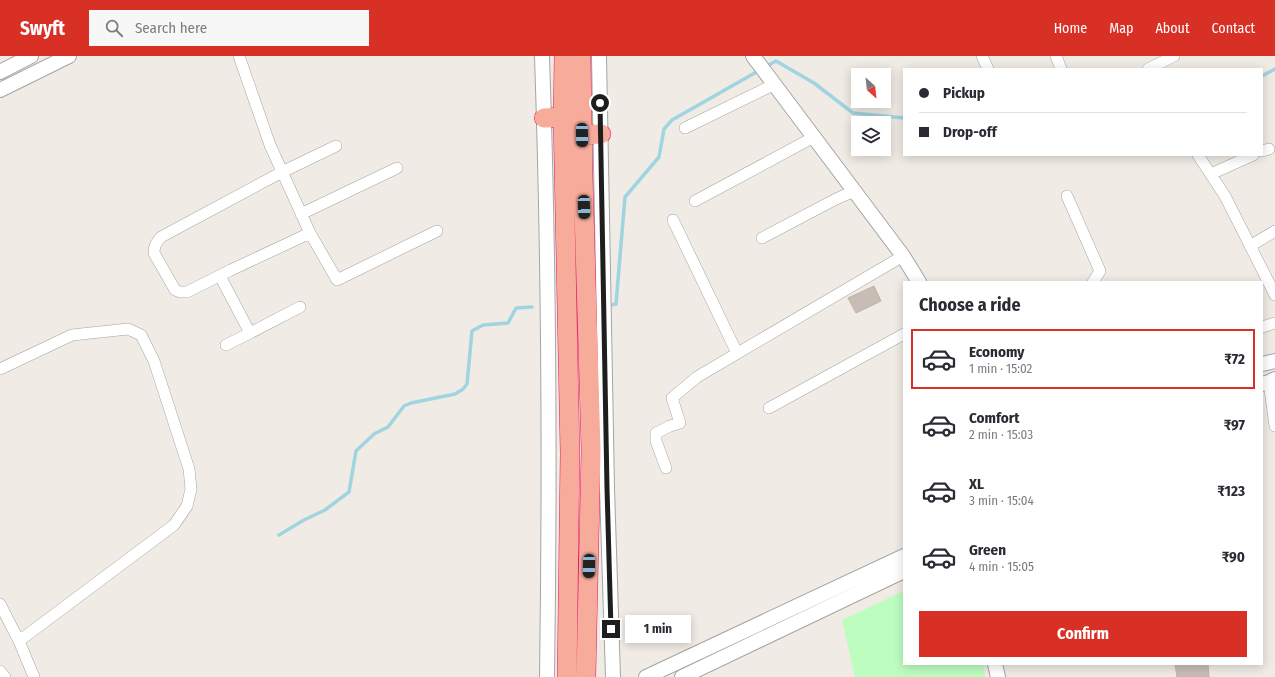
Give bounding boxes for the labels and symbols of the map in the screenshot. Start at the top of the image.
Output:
north arrow [851,68,891,108]
route start [591,94,609,112]
car [576,123,588,147]
car [578,195,590,219]
car [583,554,595,578]
callout: 1 min [625,615,691,643]
route end [602,620,620,638]

